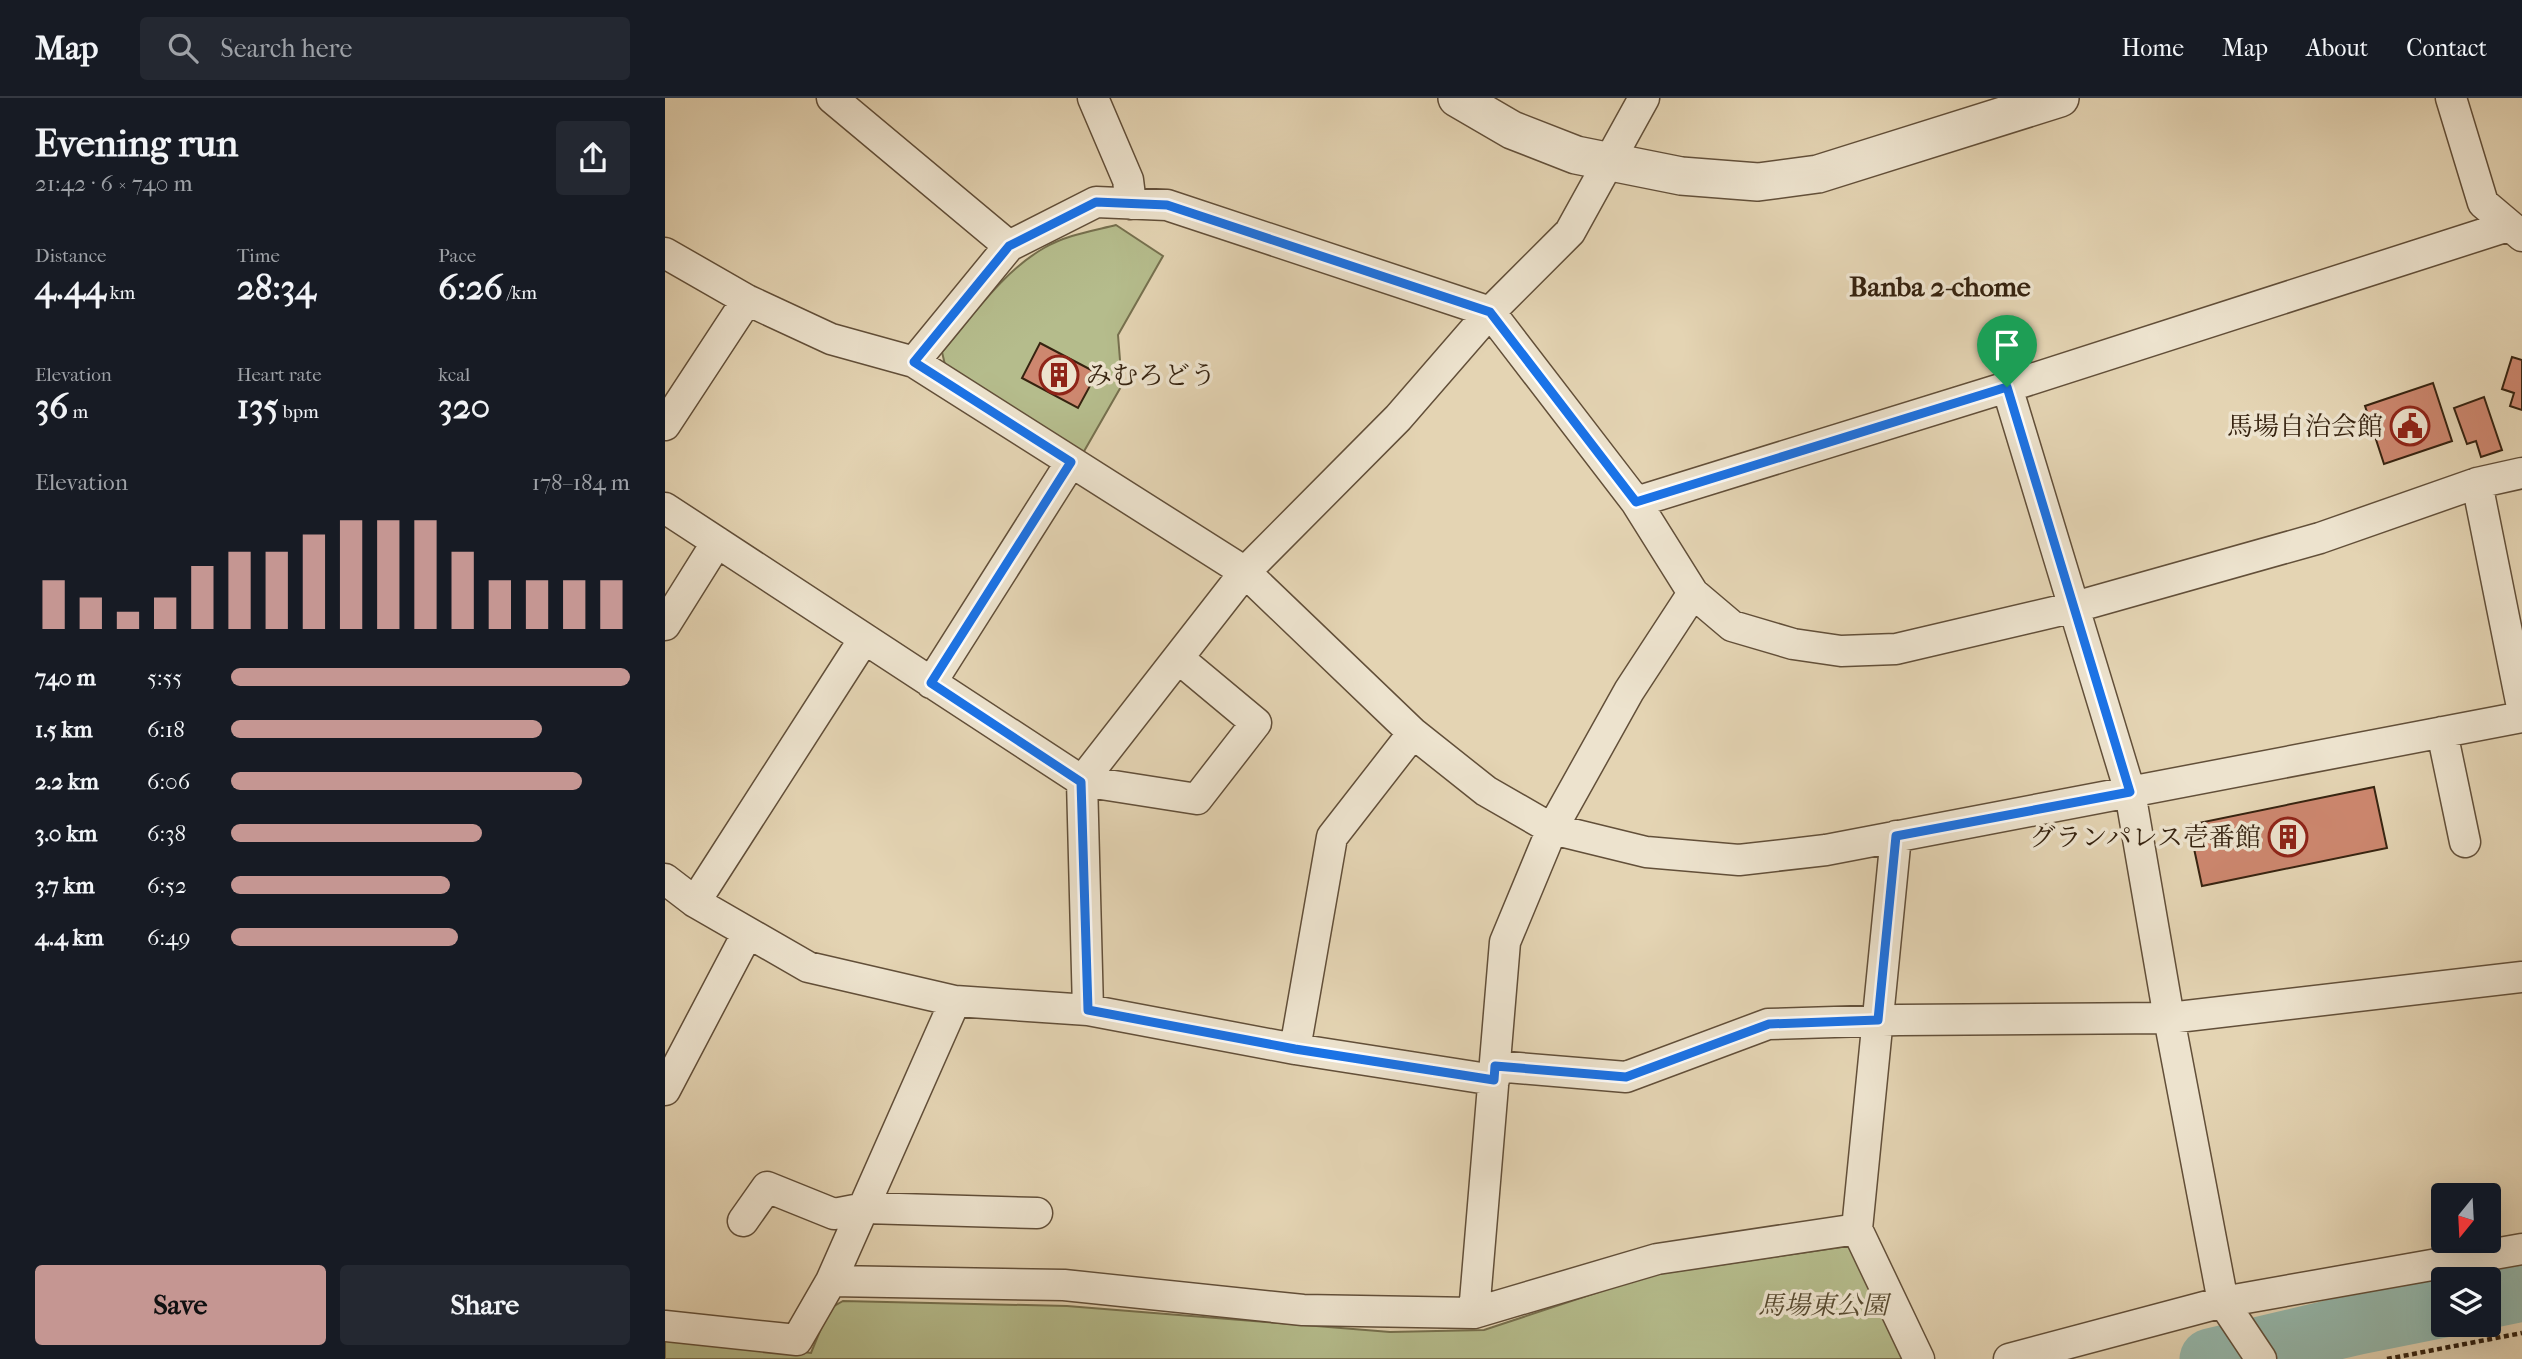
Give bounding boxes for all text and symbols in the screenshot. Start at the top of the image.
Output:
search box [140,17,630,80]
text: Map [35,29,98,68]
icon: search [164,29,202,67]
text: Search here [220,33,352,64]
text: Home [2122,34,2184,62]
text: Map [2222,34,2268,62]
text: About [2306,34,2368,62]
text: Contact [2406,34,2487,62]
text: Evening run [35,121,238,166]
button: share [556,121,630,195]
text: 21:42 · 6 × 740 m [35,170,193,197]
text: Distance [35,245,106,267]
text: Time [237,245,280,267]
text: Pace [438,245,476,267]
text: 4.44 [35,267,106,308]
text: 28:34 [237,267,316,308]
text: 6:26 [438,267,503,308]
district label: Banba 2-chome [1849,270,2031,303]
text: km [106,282,135,304]
text: /km [503,282,537,304]
pin [1977,315,2037,387]
icon: arrive [1988,326,2026,364]
building icon: みむろどう [1038,354,1080,396]
place label: みむろどう [1086,360,1216,391]
text: Elevation [35,364,112,386]
text: Heart rate [237,364,322,386]
text: kcal [438,364,470,386]
text: 36 [35,386,68,427]
text: 135 [237,386,279,427]
text: 320 [438,386,490,427]
text: m [68,401,88,423]
text: bpm [279,401,319,423]
public building icon: 馬場自治会館 [2389,405,2431,447]
place label: 馬場自治会館 [2227,411,2383,442]
text: Elevation [35,469,128,496]
text: 178–184 m [532,469,630,496]
text: 740 m [35,664,96,691]
text: 5:55 [147,664,182,691]
text: 1.5 km [35,716,93,743]
text: 6:18 [147,716,185,743]
text: 2.2 km [35,768,99,795]
text: 6:06 [147,768,190,795]
building icon: グランパレス壱番館 [2267,816,2309,858]
text: 3.0 km [35,820,97,847]
text: 6:38 [147,820,186,847]
place label: グランパレス壱番館 [2030,822,2261,853]
text: 3.7 km [35,872,95,899]
text: 6:52 [147,872,187,899]
text: 4.4 km [35,924,104,951]
text: 6:49 [147,924,191,951]
north arrow [2431,1183,2501,1253]
map controls [2431,1183,2501,1337]
button: Save [35,1265,326,1345]
button: Share [340,1265,630,1345]
button: layers [2431,1267,2501,1337]
park label: 馬場東公園 [1758,1290,1892,1321]

